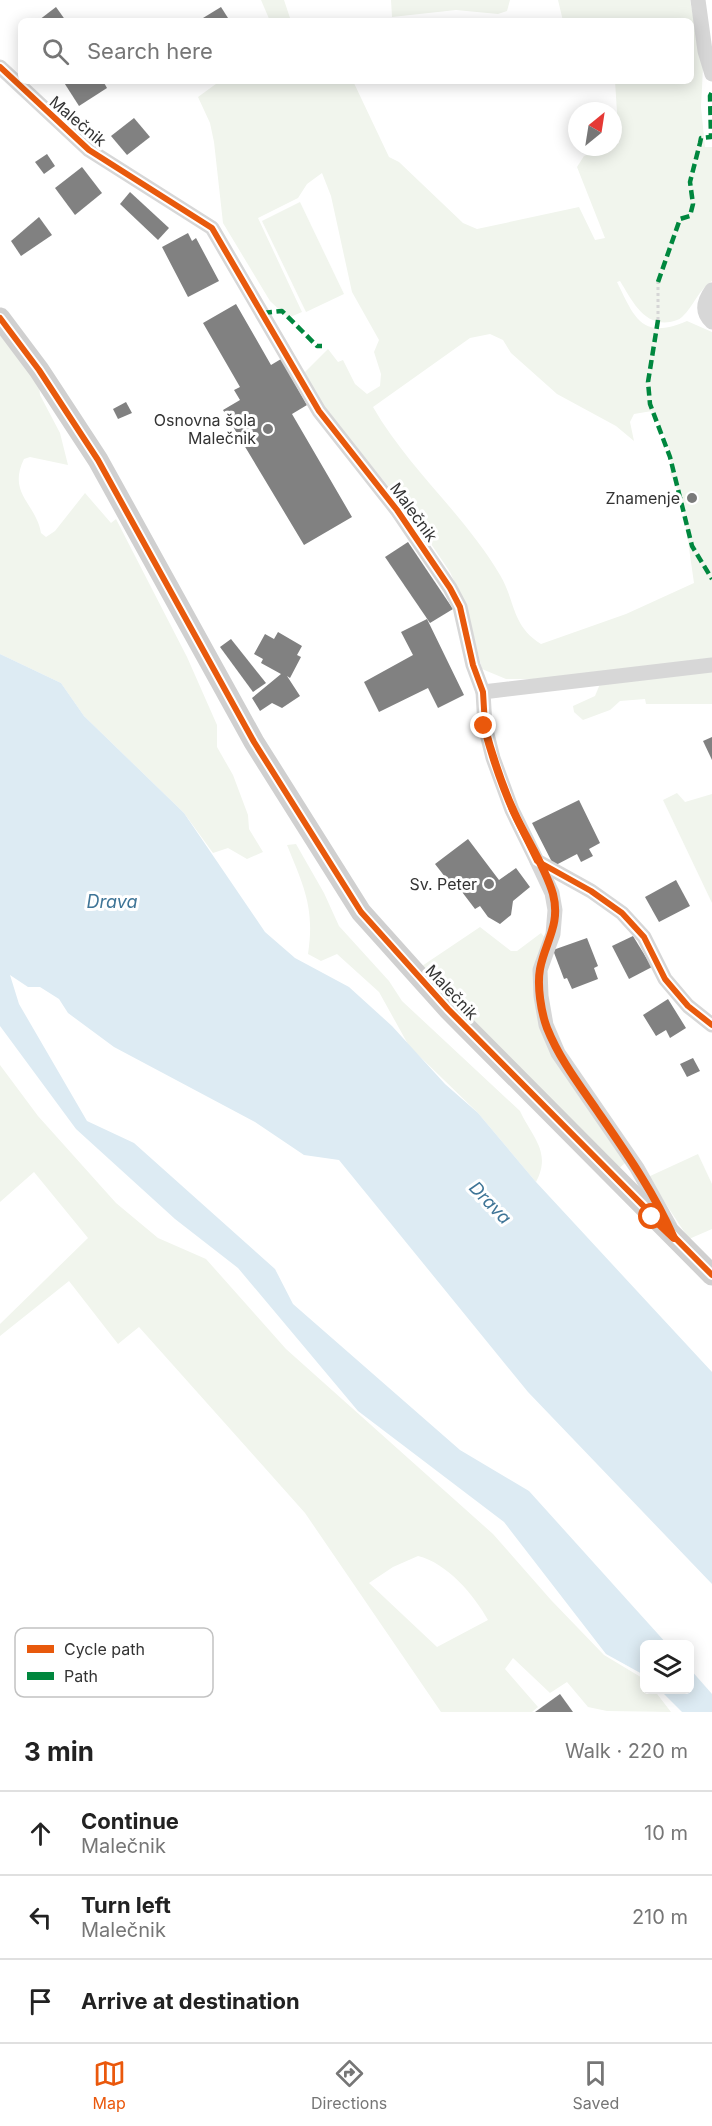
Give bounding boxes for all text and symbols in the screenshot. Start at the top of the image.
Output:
search box [18,18,694,84]
icon: search [39,35,72,68]
text: Search here [87,38,213,64]
street label: Malečnik [46,92,111,151]
north arrow [568,102,622,156]
place label: Osnovna šola Malečnik [154,410,256,448]
marker: Osnovna šola Malečnik [261,422,275,436]
street label: Malečnik [386,479,442,546]
place label: Znamenje [606,488,680,508]
marker: Znamenje [685,491,699,505]
route end [470,712,496,738]
place label: Sv. Peter [409,874,477,894]
marker: Sv. Peter [482,877,496,891]
water label: Drava [86,891,138,912]
street label: Malečnik [422,960,483,1024]
water label: Drava [465,1177,516,1228]
route start [638,1203,664,1229]
legend [15,1628,213,1697]
text: Cycle path [64,1639,145,1659]
map controls [640,1640,694,1694]
button: layers [640,1640,694,1694]
text: Path [64,1666,98,1686]
text: 3 min [24,1736,94,1767]
text: Walk · 220 m [565,1739,688,1763]
text: Continue [81,1808,179,1834]
icon: ahead [24,1817,57,1850]
text: 10 m [644,1821,688,1845]
text: Malečnik [81,1834,166,1858]
text: Turn left [81,1892,171,1918]
icon: left [24,1901,57,1934]
text: 210 m [632,1905,688,1929]
text: Malečnik [81,1918,166,1942]
icon: arrive [24,1985,57,2018]
text: Arrive at destination [81,1988,300,2014]
tab: Map [93,2057,126,2113]
tab: Directions [311,2057,387,2113]
tab: Saved [573,2057,619,2113]

